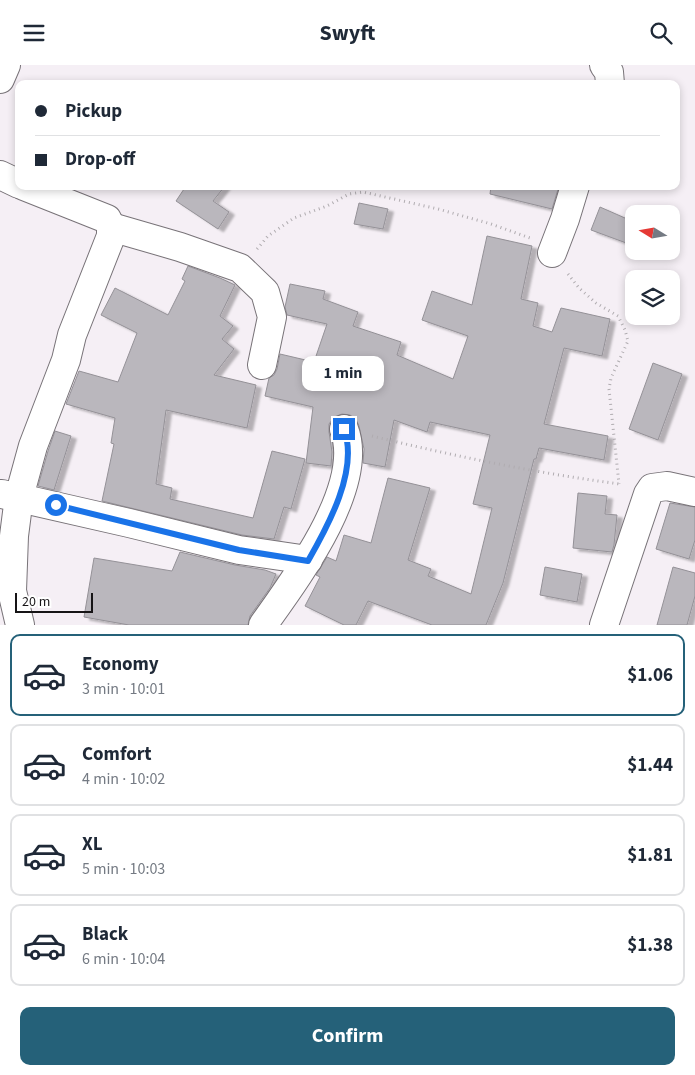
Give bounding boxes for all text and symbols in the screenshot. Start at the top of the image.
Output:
text: Swyft [320,17,375,49]
icon: menu [20,19,48,47]
icon: search [647,19,675,47]
text: Pickup [65,98,122,125]
text: Drop-off [65,146,135,173]
north arrow [625,205,680,260]
map controls [625,205,680,325]
button: layers [625,270,680,325]
callout: 1 min [303,357,385,391]
text: 1 min [324,362,362,384]
route end [333,418,355,440]
route start [45,494,67,516]
scale bar [15,590,92,613]
text: 20 m [22,592,50,612]
text: Economy [82,651,159,678]
icon: car [22,653,67,698]
text: $1.06 [627,662,673,689]
text: 3 min · 10:01 [82,678,165,700]
text: Comfort [82,741,152,768]
icon: car [22,743,67,788]
text: $1.44 [627,752,673,779]
text: 4 min · 10:02 [82,768,165,790]
text: XL [82,831,103,858]
icon: car [22,833,67,878]
text: $1.81 [627,842,673,869]
text: 5 min · 10:03 [82,858,165,880]
text: Black [82,921,128,948]
icon: car [22,923,67,968]
text: $1.38 [627,932,673,959]
text: 6 min · 10:04 [82,948,165,970]
button: Confirm [20,1007,675,1065]

